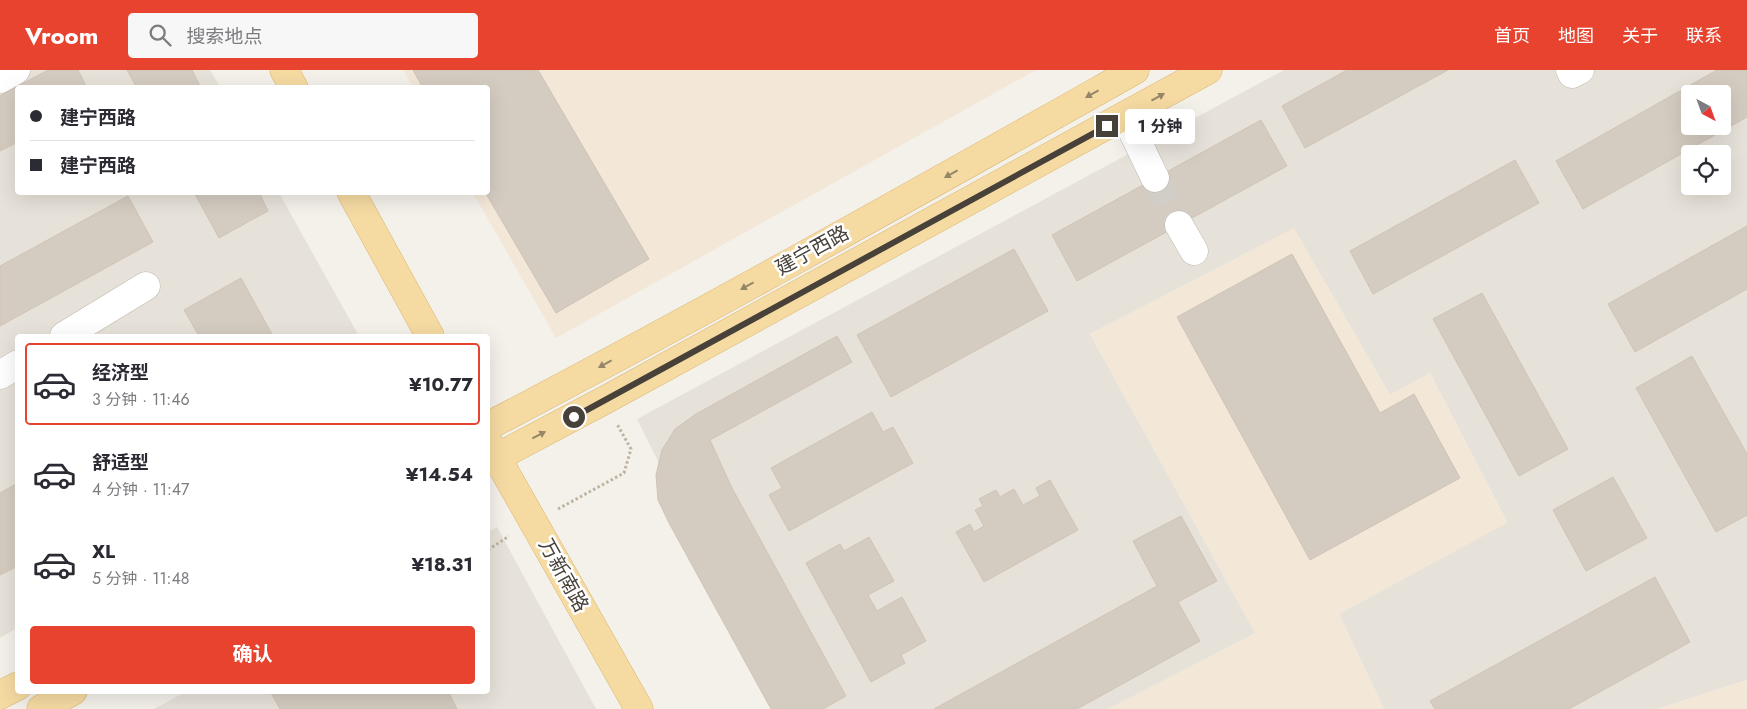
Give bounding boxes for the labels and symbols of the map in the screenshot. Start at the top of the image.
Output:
north arrow [1681,85,1731,135]
one-way arrow [1085,90,1100,98]
one-way arrow [1152,93,1165,102]
callout: 1 分钟 [1124,108,1194,144]
route end [1096,115,1118,137]
one-way arrow [944,169,957,178]
street label: 建宁西路 [770,218,854,283]
one-way arrow [740,282,755,290]
one-way arrow [597,360,612,368]
route start [563,406,585,428]
one-way arrow [532,431,547,439]
street label: 万新南路 [531,533,596,617]

